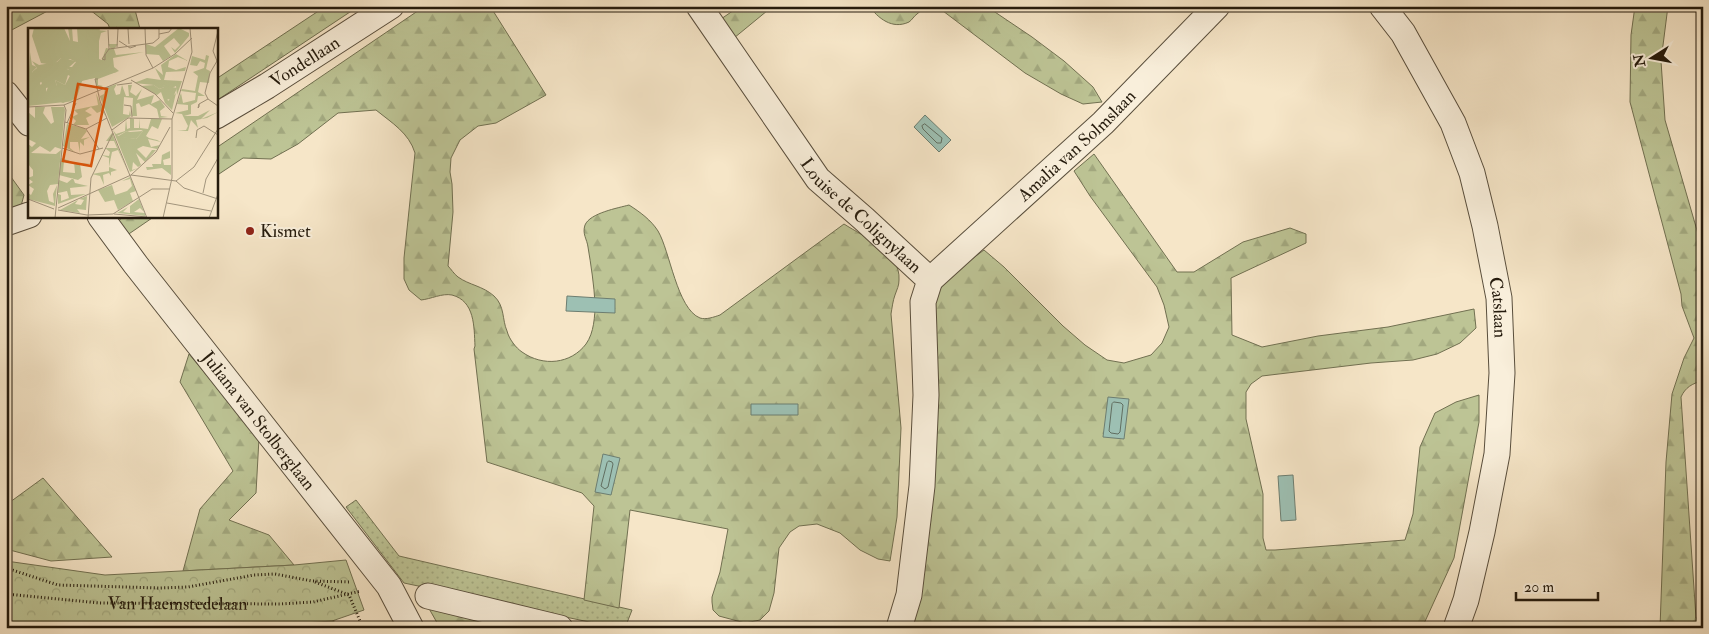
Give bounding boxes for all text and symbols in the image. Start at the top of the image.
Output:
inset map [28,28,218,218]
street label: Vondellaan [266,31,344,93]
north arrow [1626,32,1676,82]
text: N [1630,52,1649,69]
street label: Amalia van Solmslaan [1012,85,1141,207]
street label: Louise de Colignylaan [795,153,926,279]
place label: Kismet [260,220,311,243]
marker: Kismet [244,225,256,237]
street label: Catslaan [1483,275,1512,338]
street label: Juliana van Stolberglaan [196,346,320,495]
scale bar [1516,569,1599,601]
text: 20 m [1524,578,1554,597]
street label: Van Haemstedelaan [107,592,248,616]

